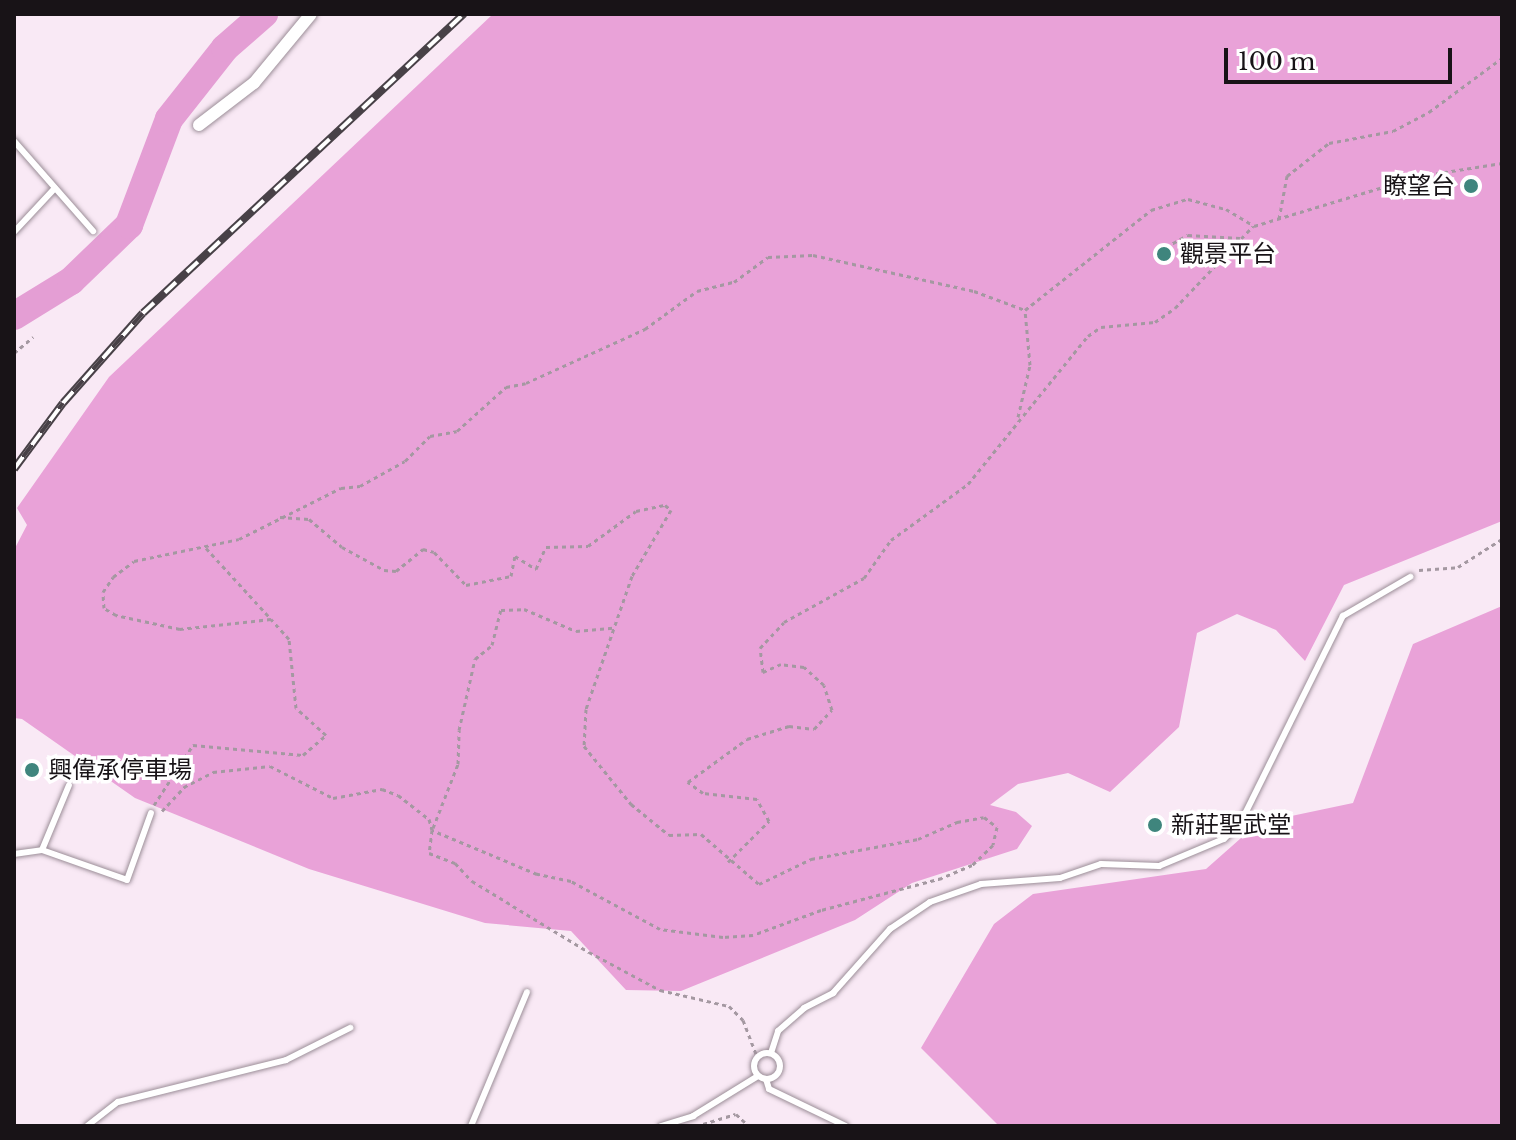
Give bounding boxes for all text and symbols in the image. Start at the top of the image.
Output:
scale bar [1228,32,1456,82]
text: 100 m [1238,47,1316,76]
place label: 瞭望台 [1383,172,1455,200]
marker: 瞭望台 [1462,177,1480,195]
place label: 觀景平台 [1180,240,1276,268]
marker: 觀景平台 [1155,245,1173,263]
place label: 興偉承停車場 [48,756,192,784]
marker: 興偉承停車場 [23,761,41,779]
place label: 新莊聖武堂 [1171,811,1291,839]
marker: 新莊聖武堂 [1146,816,1164,834]

